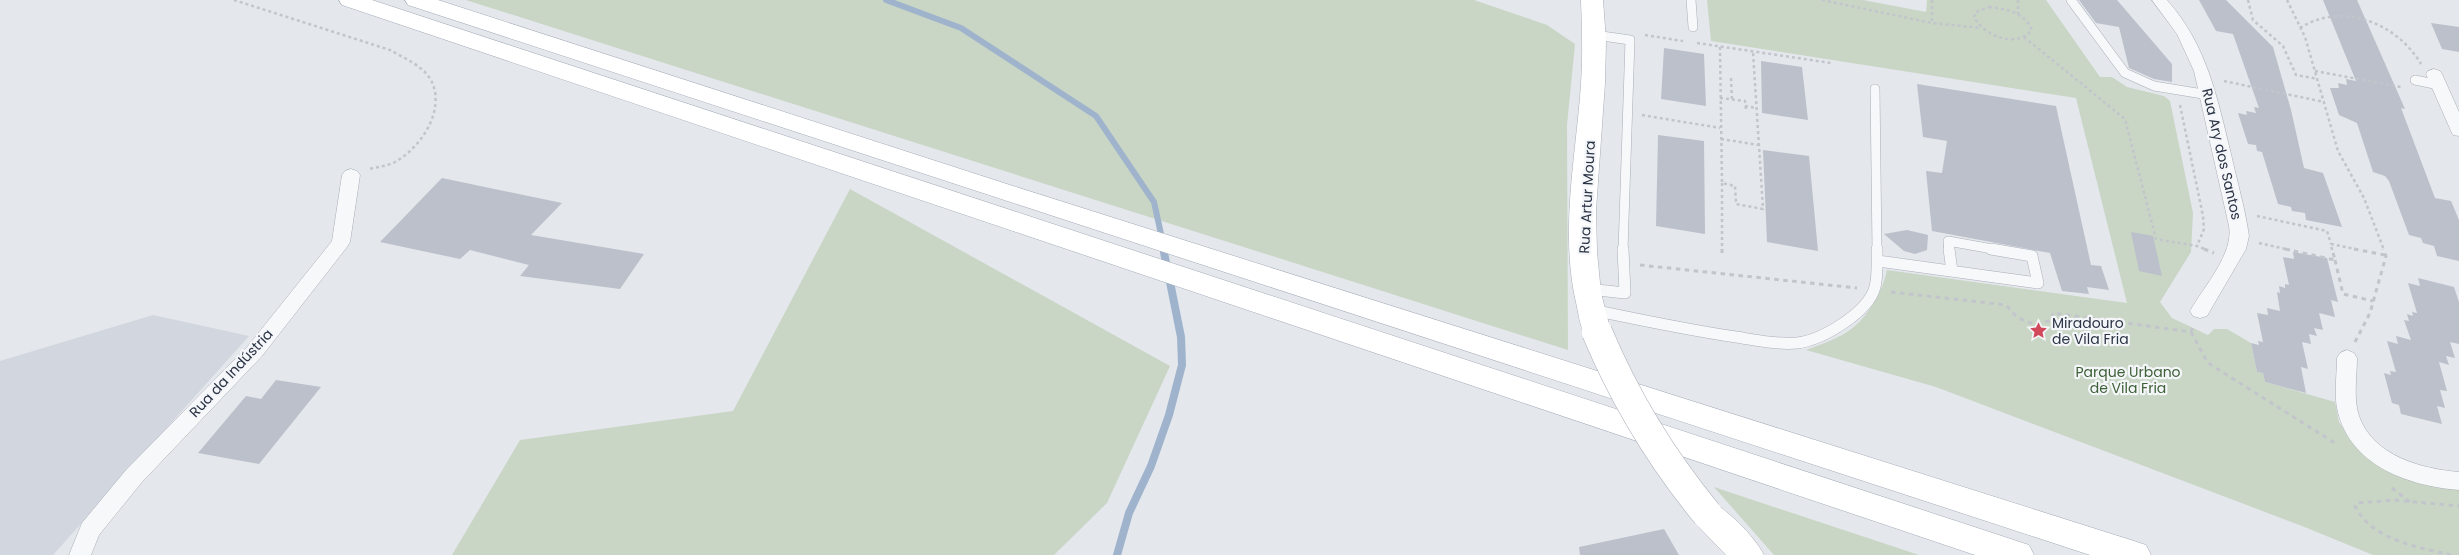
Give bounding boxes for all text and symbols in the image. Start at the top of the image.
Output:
street label: Rua Ary dos Santos [2197,86,2247,222]
street label: Rua Artur Moura [1574,140,1600,254]
place label: Miradouro de Vila Fria [2052,313,2129,349]
place icon: Miradouro de Vila Fria [2028,321,2048,341]
street label: Rua da Indústria [185,324,277,422]
park label: Parque Urbano de Vila Fria [2075,362,2181,398]

